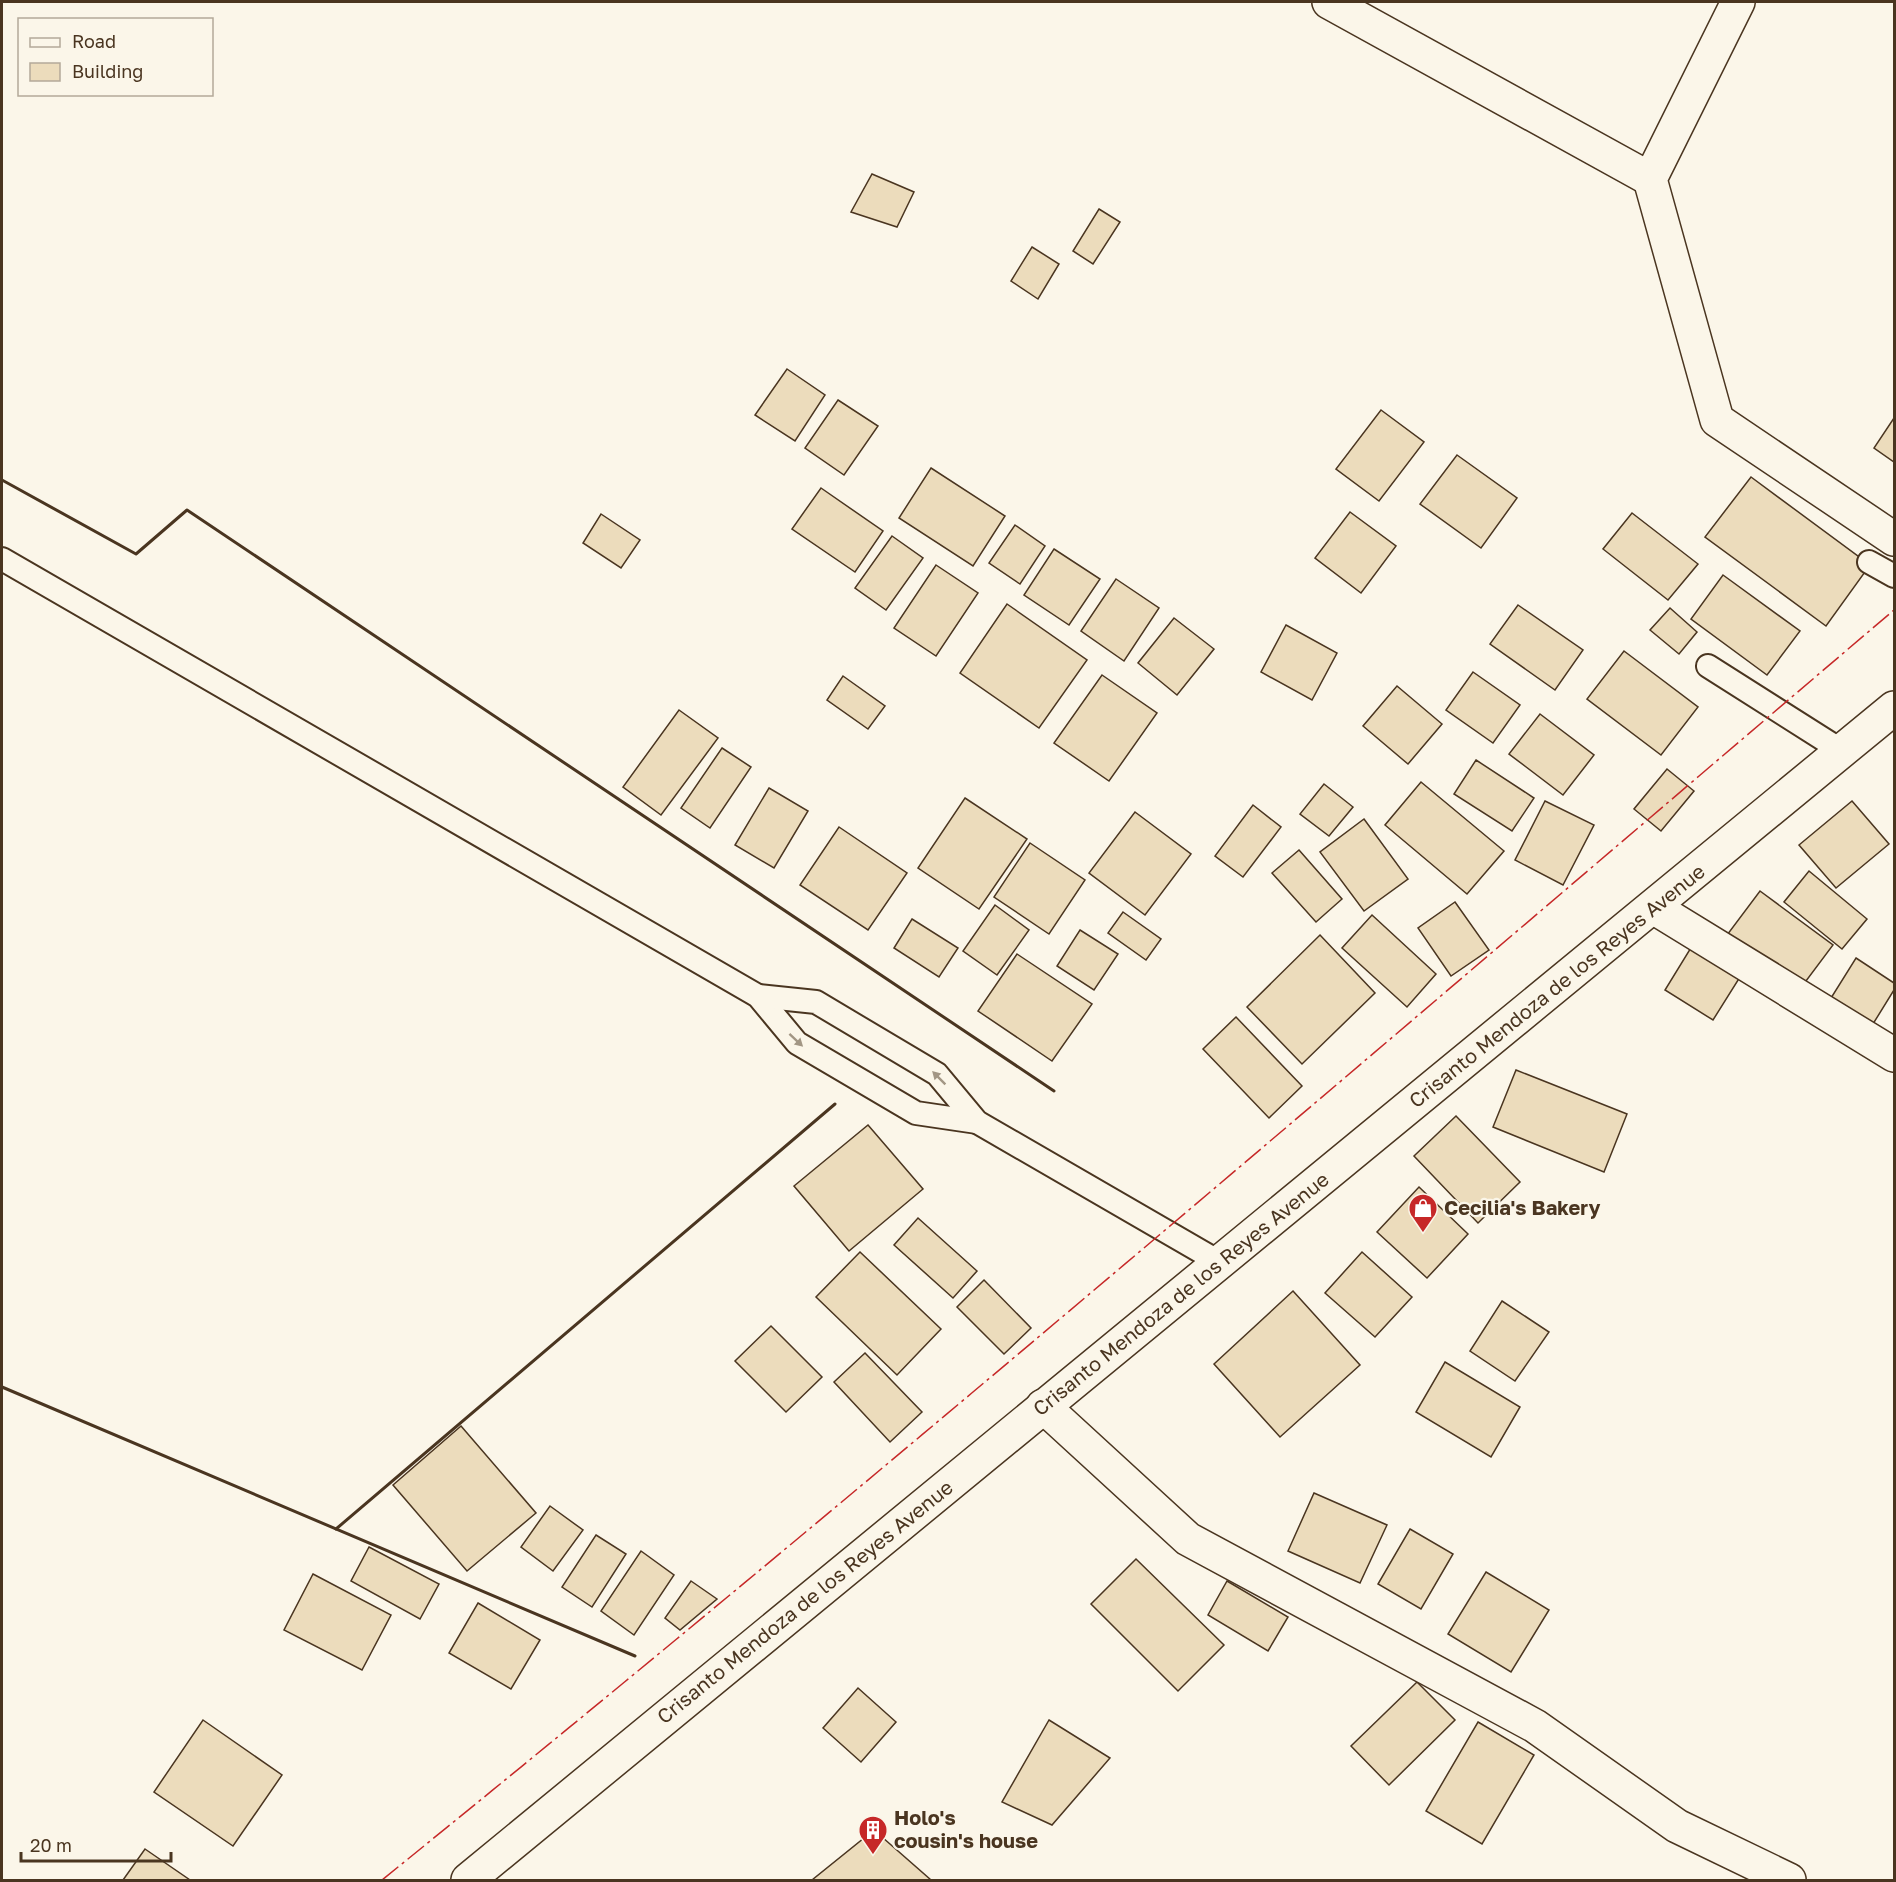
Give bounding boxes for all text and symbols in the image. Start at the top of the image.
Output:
legend [18,18,213,96]
text: Road [72,30,116,52]
text: Building [72,60,143,82]
street label: Crisanto Mendoza de los Reyes Avenue [1404,858,1709,1112]
one-way arrow [789,1032,803,1046]
one-way arrow [932,1071,947,1085]
street label: Crisanto Mendoza de los Reyes Avenue [1028,1166,1333,1420]
shop icon: Cecilia's Bakery [1407,1192,1439,1234]
place label: Cecilia's Bakery [1444,1195,1601,1219]
street label: Crisanto Mendoza de los Reyes Avenue [652,1474,957,1728]
place label: Holo's cousin's house [894,1805,1038,1852]
building icon: Holo's cousin's house [857,1814,889,1856]
scale bar [21,1825,171,1863]
text: 20 m [30,1834,72,1856]

